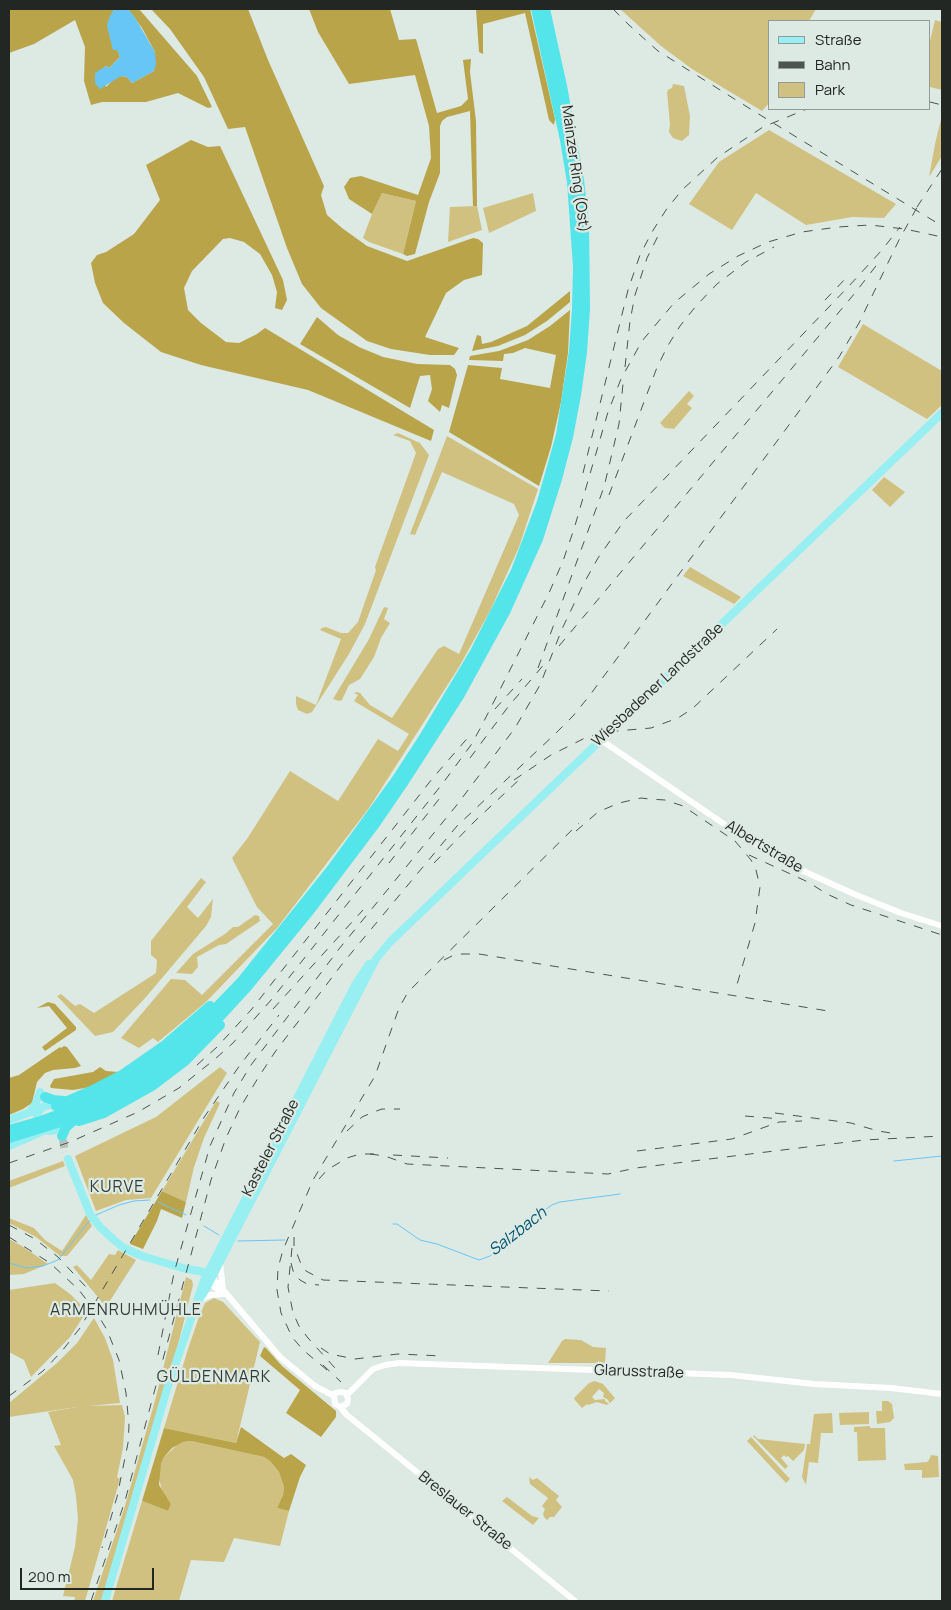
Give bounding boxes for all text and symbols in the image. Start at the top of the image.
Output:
legend [768,20,931,110]
text: Straße [815,29,861,50]
text: Bahn [815,54,850,75]
text: Park [815,79,845,100]
street label: Mainzer Ring (Ost) [557,104,593,234]
street label: Wiesbadener Landstraße [588,619,728,751]
street label: Albertstraße [722,817,806,877]
street label: Kasteler Straße [239,1096,303,1200]
district label: KURVE [89,1178,145,1198]
water label: Salzbach [485,1204,551,1260]
district label: ARMENRUHMÜHLE [48,1301,204,1321]
street label: Glarusstraße [594,1361,684,1383]
district label: GÜLDENMARK [155,1368,273,1388]
street label: Breslauer Straße [414,1468,516,1554]
scale bar [22,1558,156,1590]
text: 200 m [28,1566,71,1587]

